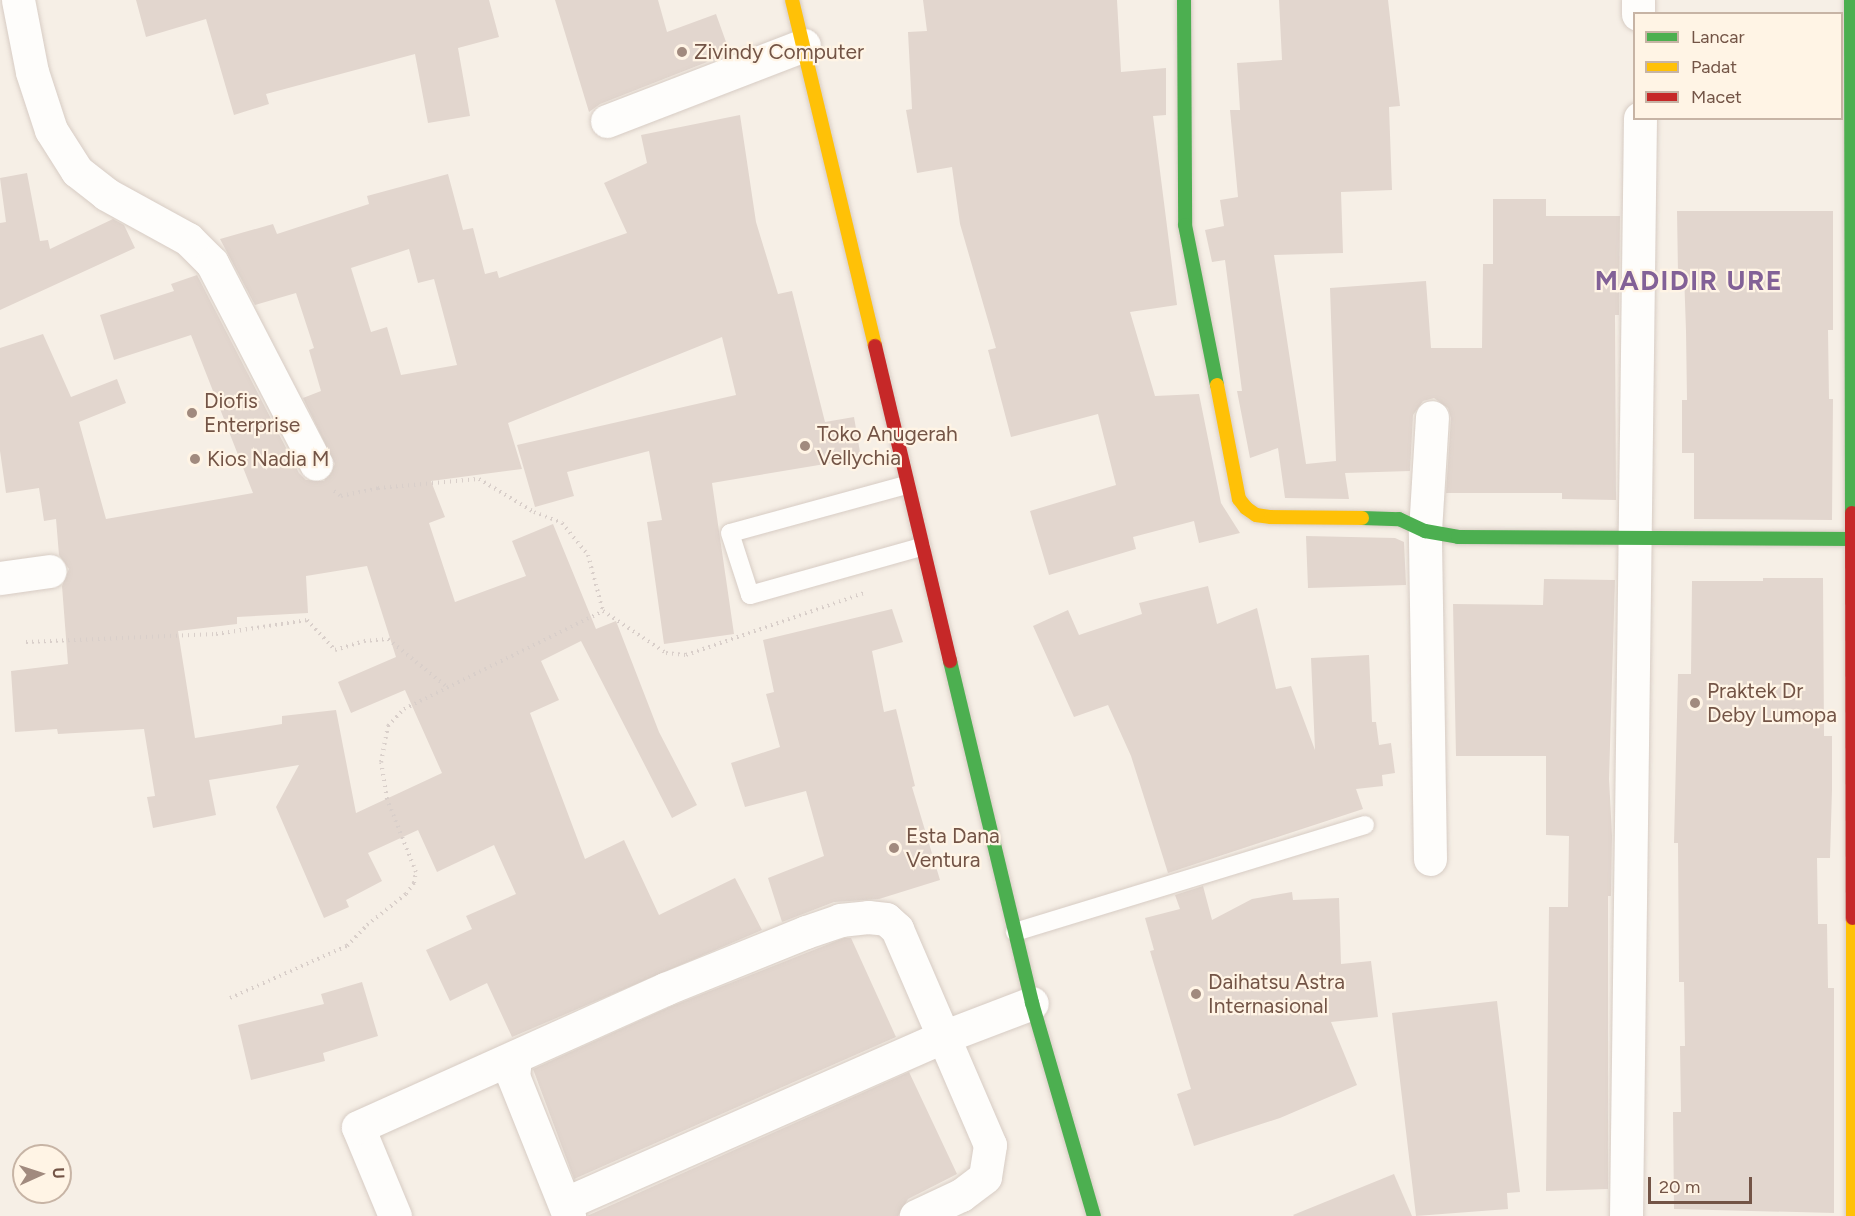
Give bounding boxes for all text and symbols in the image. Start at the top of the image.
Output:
legend [1633,12,1843,120]
text: Lancar [1691,26,1745,48]
place label: Zivindy Computer [694,39,864,65]
marker: Zivindy Computer [675,45,689,59]
text: Padat [1691,56,1737,78]
text: Macet [1691,86,1742,108]
district label: MADIDIR URE [1595,265,1783,297]
place label: Diofis Enterprise [204,388,300,438]
marker: Diofis Enterprise [185,406,199,420]
place label: Toko Anugerah Vellychia [817,421,958,471]
marker: Toko Anugerah Vellychia [798,439,812,453]
place label: Kios Nadia M [207,446,330,472]
marker: Kios Nadia M [188,452,202,466]
place label: Praktek Dr Deby Lumopa [1707,678,1837,728]
marker: Praktek Dr Deby Lumopa [1688,696,1702,710]
place label: Esta Dana Ventura [906,823,1000,873]
marker: Esta Dana Ventura [887,841,901,855]
place label: Daihatsu Astra Internasional [1208,969,1345,1019]
marker: Daihatsu Astra Internasional [1189,987,1203,1001]
north arrow [12,1144,72,1204]
scale bar [1651,1165,1754,1203]
text: U [49,1167,68,1179]
text: 20 m [1659,1176,1700,1198]

